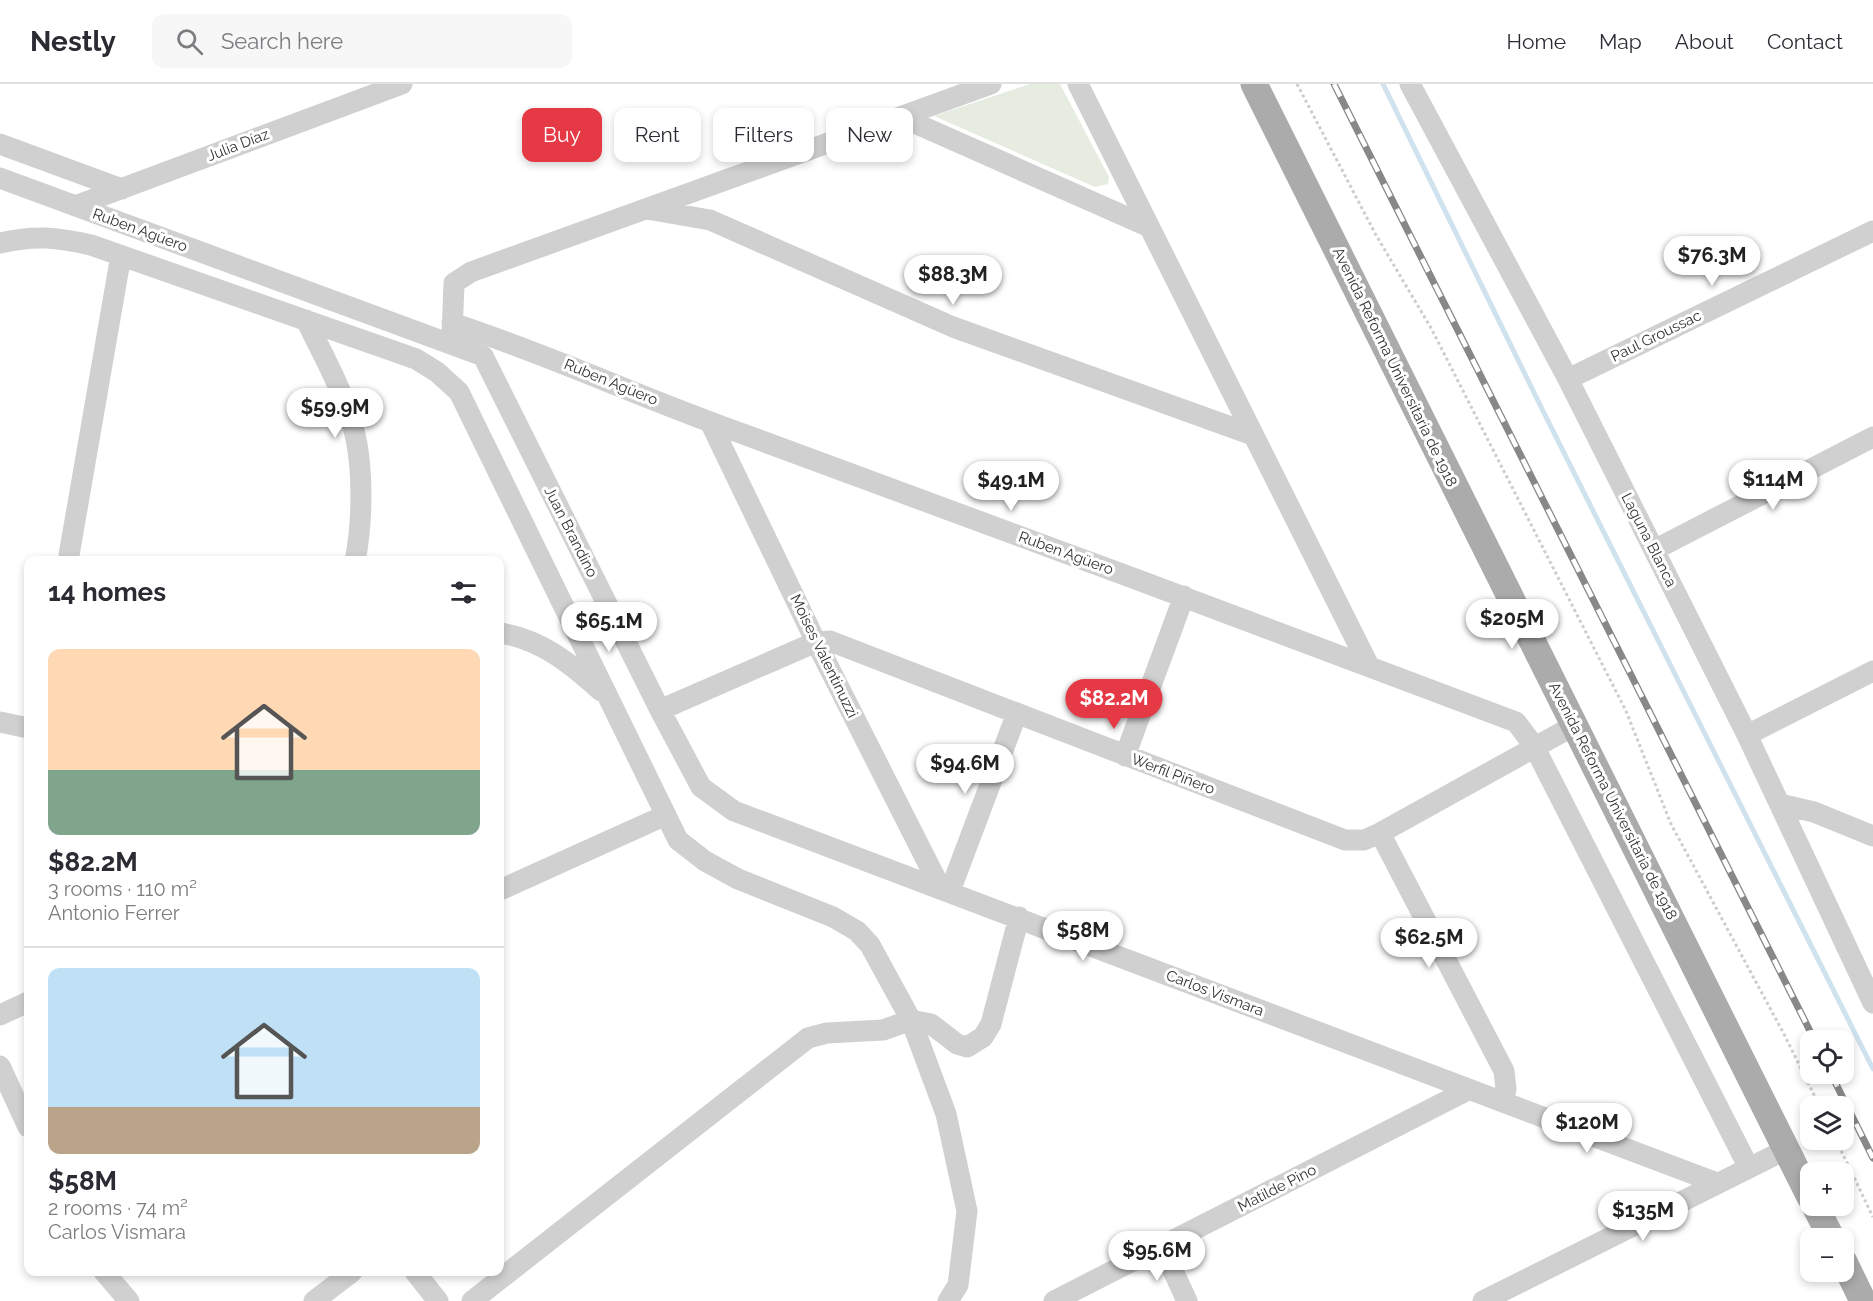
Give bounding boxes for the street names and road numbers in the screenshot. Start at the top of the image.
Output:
street label: Julia Díaz [204,125,272,165]
street label: Ruben Agüero [90,205,190,256]
street label: Avenida Reforma Universitaria de 1918 [1329,244,1461,490]
street label: Paul Groussac [1608,306,1704,366]
street label: Ruben Agüero [561,355,661,409]
street label: Juan Brandino [540,484,602,580]
street label: Laguna Blanca [1618,490,1680,590]
street label: Ruben Agüero [1016,528,1116,579]
street label: Moises Valentinuzzi [786,591,862,721]
street label: Avenida Reforma Universitaria de 1918 [1545,679,1681,923]
street label: Werfil Piñero [1129,750,1217,798]
street label: Carlos Vismara [1164,966,1266,1020]
street label: Matilde Pino [1235,1160,1319,1215]

